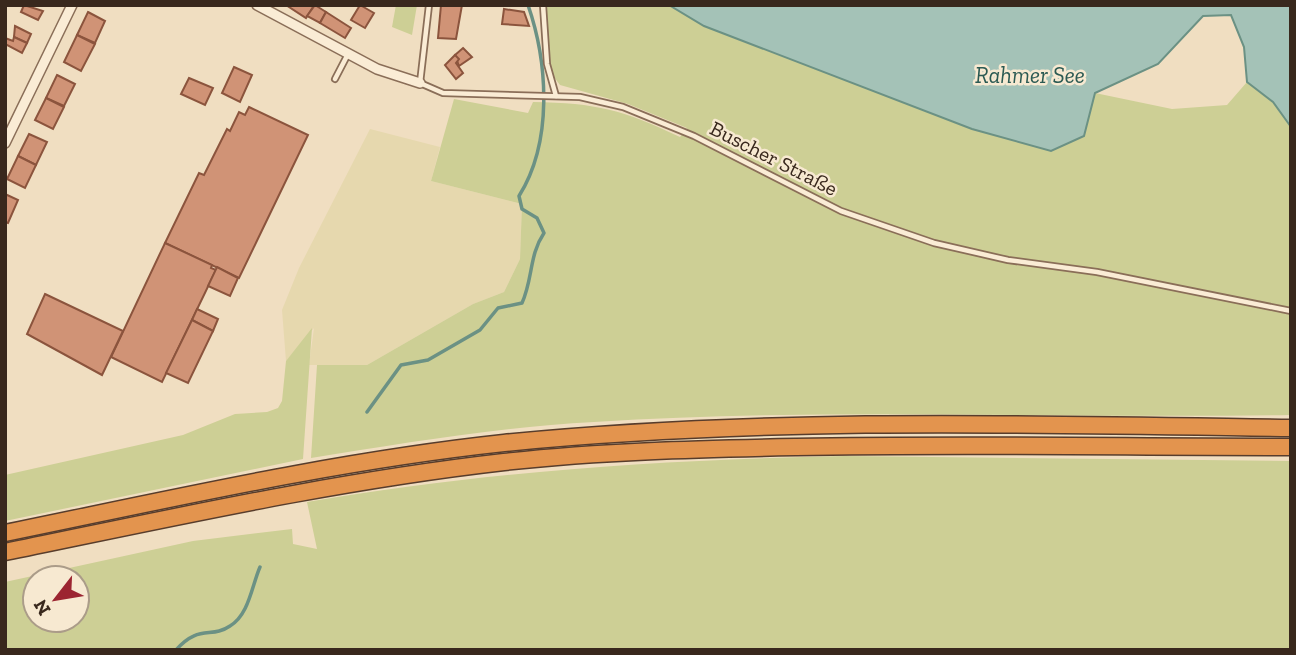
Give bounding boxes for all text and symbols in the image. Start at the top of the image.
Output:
water label: Rahmer See [975,61,1085,89]
street label: Buscher Straße [706,115,842,201]
north arrow [21,564,91,634]
text: N [28,595,55,620]

